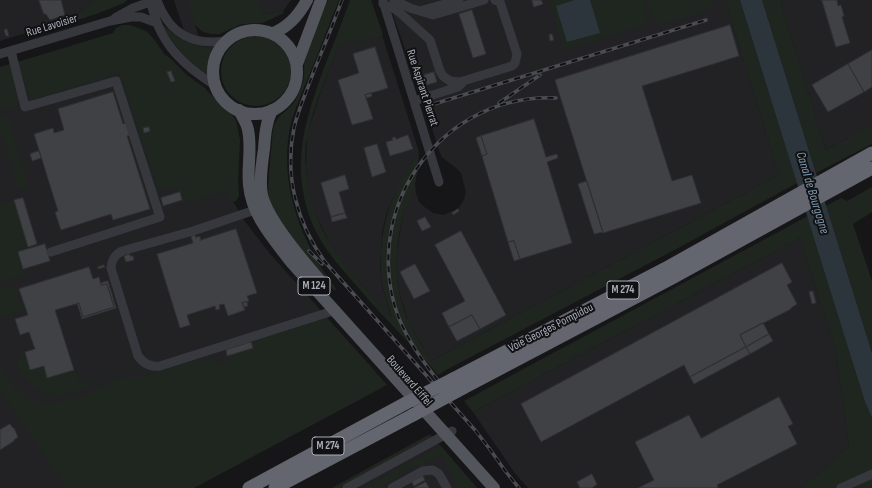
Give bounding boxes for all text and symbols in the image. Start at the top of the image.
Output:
street label: Rue Lavoisier [25,11,79,41]
street label: Rue Aspirant Pierrat [403,48,441,128]
water label: Canal de Bourgogne [792,150,832,236]
road number: M 124 [298,277,330,295]
road number: M 274 [607,281,639,299]
street label: Voie Georges Pompidou [506,300,596,356]
street label: Boulevard Eiffel [383,353,435,409]
road number: M 274 [312,437,344,455]

